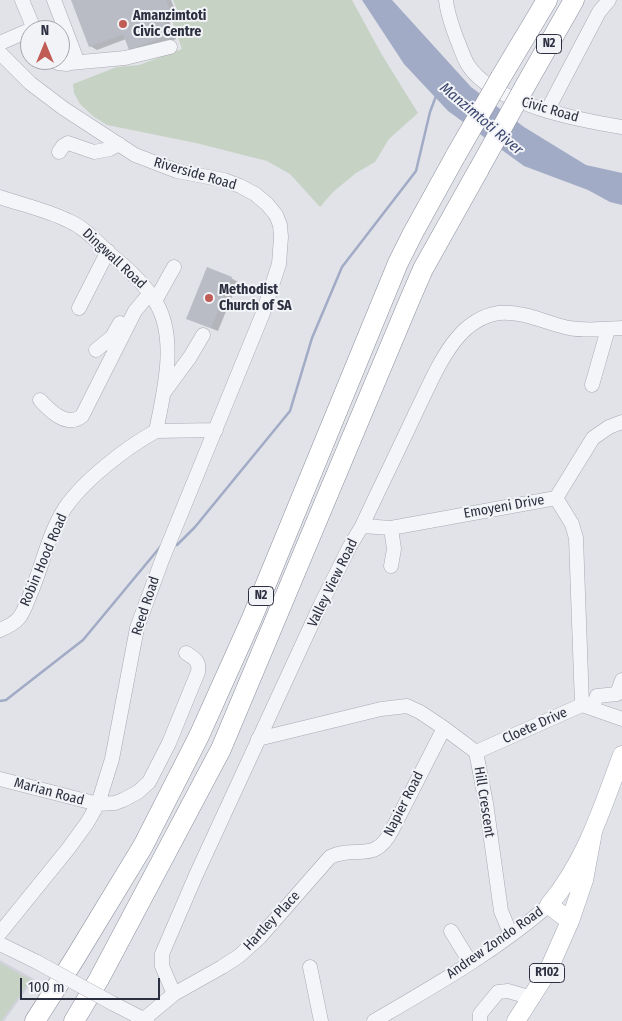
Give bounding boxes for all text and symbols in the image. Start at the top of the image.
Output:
place label: Amanzimtoti Civic Centre [133,8,206,40]
marker: Amanzimtoti Civic Centre [117,18,129,30]
north arrow [20,20,70,70]
text: N [41,22,49,39]
road number: N2 [536,34,562,54]
water label: Manzimtoti River [436,79,526,159]
street label: Civic Road [519,94,581,126]
street label: Riverside Road [152,154,238,194]
street label: Dingwall Road [79,225,149,293]
place label: Methodist Church of SA [219,282,292,314]
marker: Methodist Church of SA [203,292,215,304]
street label: Emoyeni Drive [462,492,546,522]
street label: Robin Hood Road [17,511,71,609]
street label: Valley View Road [304,536,362,630]
street label: Reed Road [129,574,163,638]
road number: N2 [248,586,274,606]
street label: Cloete Drive [500,704,570,748]
street label: Hill Crescent [470,765,498,839]
street label: Napier Road [381,769,427,839]
street label: Marian Road [12,775,86,809]
street label: Hartley Place [240,888,304,954]
street label: Andrew Zondo Road [443,903,547,983]
road number: R102 [530,964,564,982]
scale bar [22,968,162,1000]
text: 100 m [28,978,65,996]

